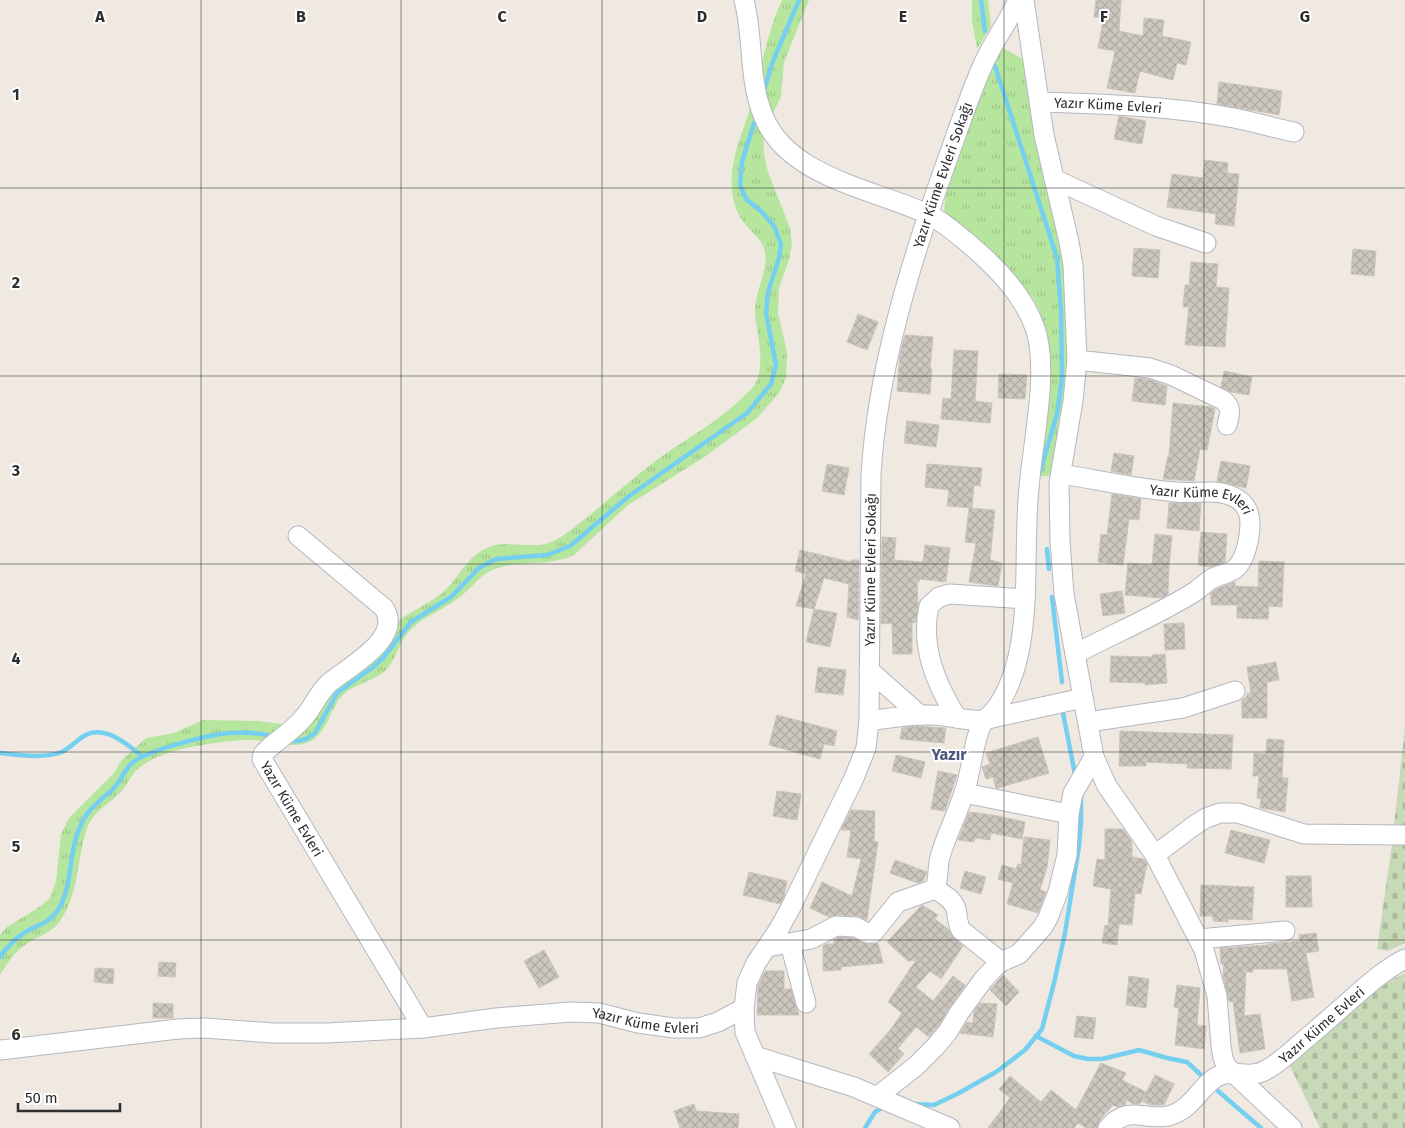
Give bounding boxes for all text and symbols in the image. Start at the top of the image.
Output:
text: A [94,7,105,26]
text: B [296,7,306,26]
text: C [497,7,507,26]
text: D [697,7,707,26]
text: E [899,7,907,26]
text: F [1100,7,1108,26]
text: G [1300,7,1310,26]
text: 1 [12,85,20,104]
street label: Yazır Küme Evleri [1054,94,1163,117]
street label: Yazır Küme Evleri Sokağı [909,100,976,250]
text: 2 [12,273,20,292]
text: 3 [11,461,20,480]
street label: Yazır Küme Evleri [1149,481,1257,517]
street label: Yazır Küme Evleri Sokağı [861,493,879,646]
text: 4 [11,649,21,668]
district label: Yazır [930,745,967,764]
street label: Yazır Küme Evleri [257,758,327,860]
text: 5 [12,837,21,856]
street label: Yazır Küme Evleri [1275,983,1368,1067]
street label: Yazır Küme Evleri [592,1004,699,1037]
text: 6 [11,1025,21,1044]
scale bar [18,1080,120,1112]
text: 50 m [25,1089,58,1107]

